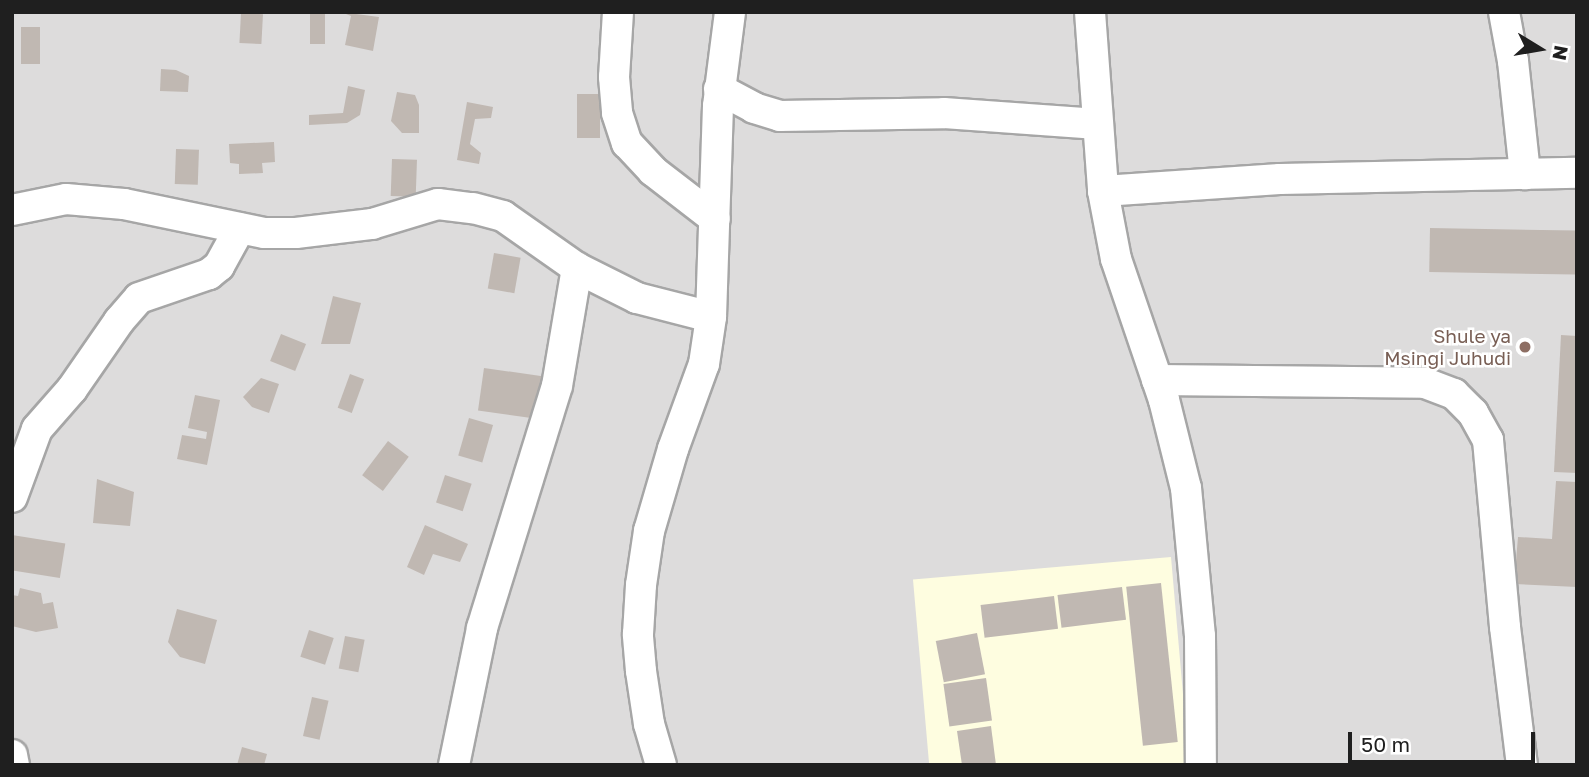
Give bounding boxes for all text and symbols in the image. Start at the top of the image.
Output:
north arrow [1505,14,1575,84]
text: N [1548,44,1574,62]
place label: Shule ya Msingi Juhudi [1384,325,1511,369]
marker: Shule ya Msingi Juhudi [1517,339,1533,355]
scale bar [1351,718,1538,762]
text: 50 m [1361,731,1410,757]

